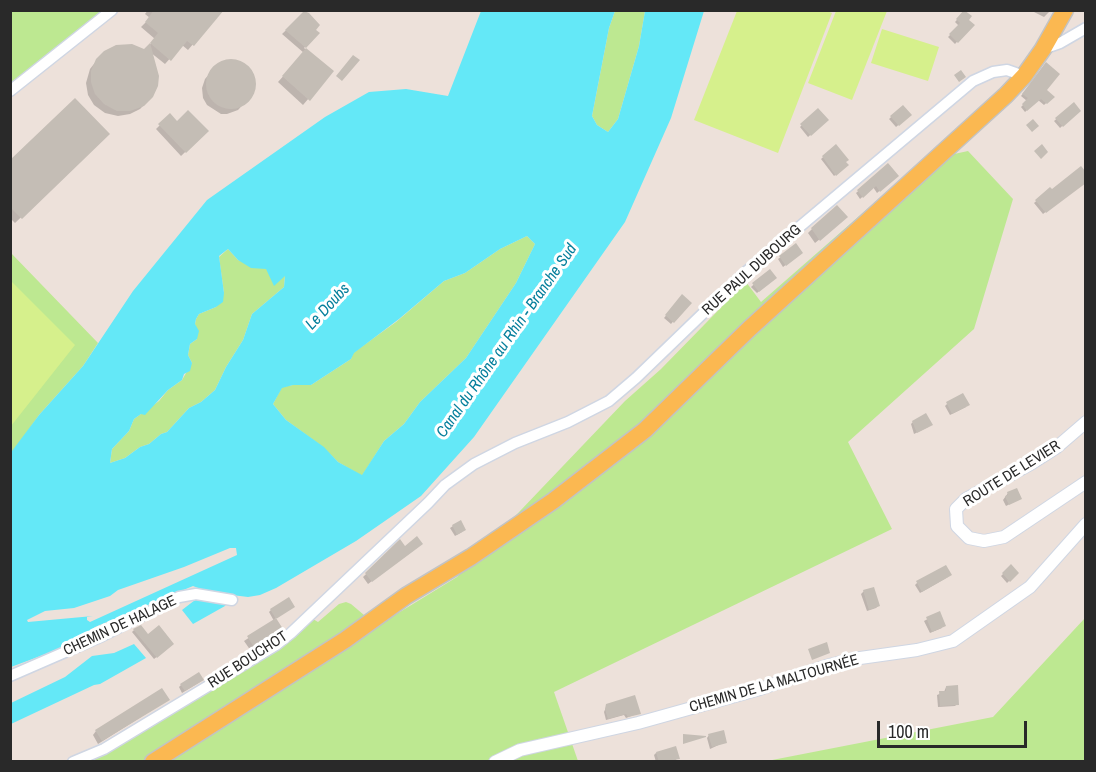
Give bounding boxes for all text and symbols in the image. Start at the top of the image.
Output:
street label: RUE PAUL DUBOURG [699,221,805,319]
water label: Canal du Rhône au Rhin - Branche Sud [433,240,581,442]
water label: Le Doubs [302,280,354,334]
street label: ROUTE DE LEVIER [960,437,1064,511]
street label: CHEMIN DE HALAGE [61,592,179,660]
street label: RUE BOUCHOT [205,628,291,692]
street label: CHEMIN DE LA MALTOURNÉE [687,651,861,717]
scale bar [880,709,1030,747]
text: 100 m [888,719,929,744]

